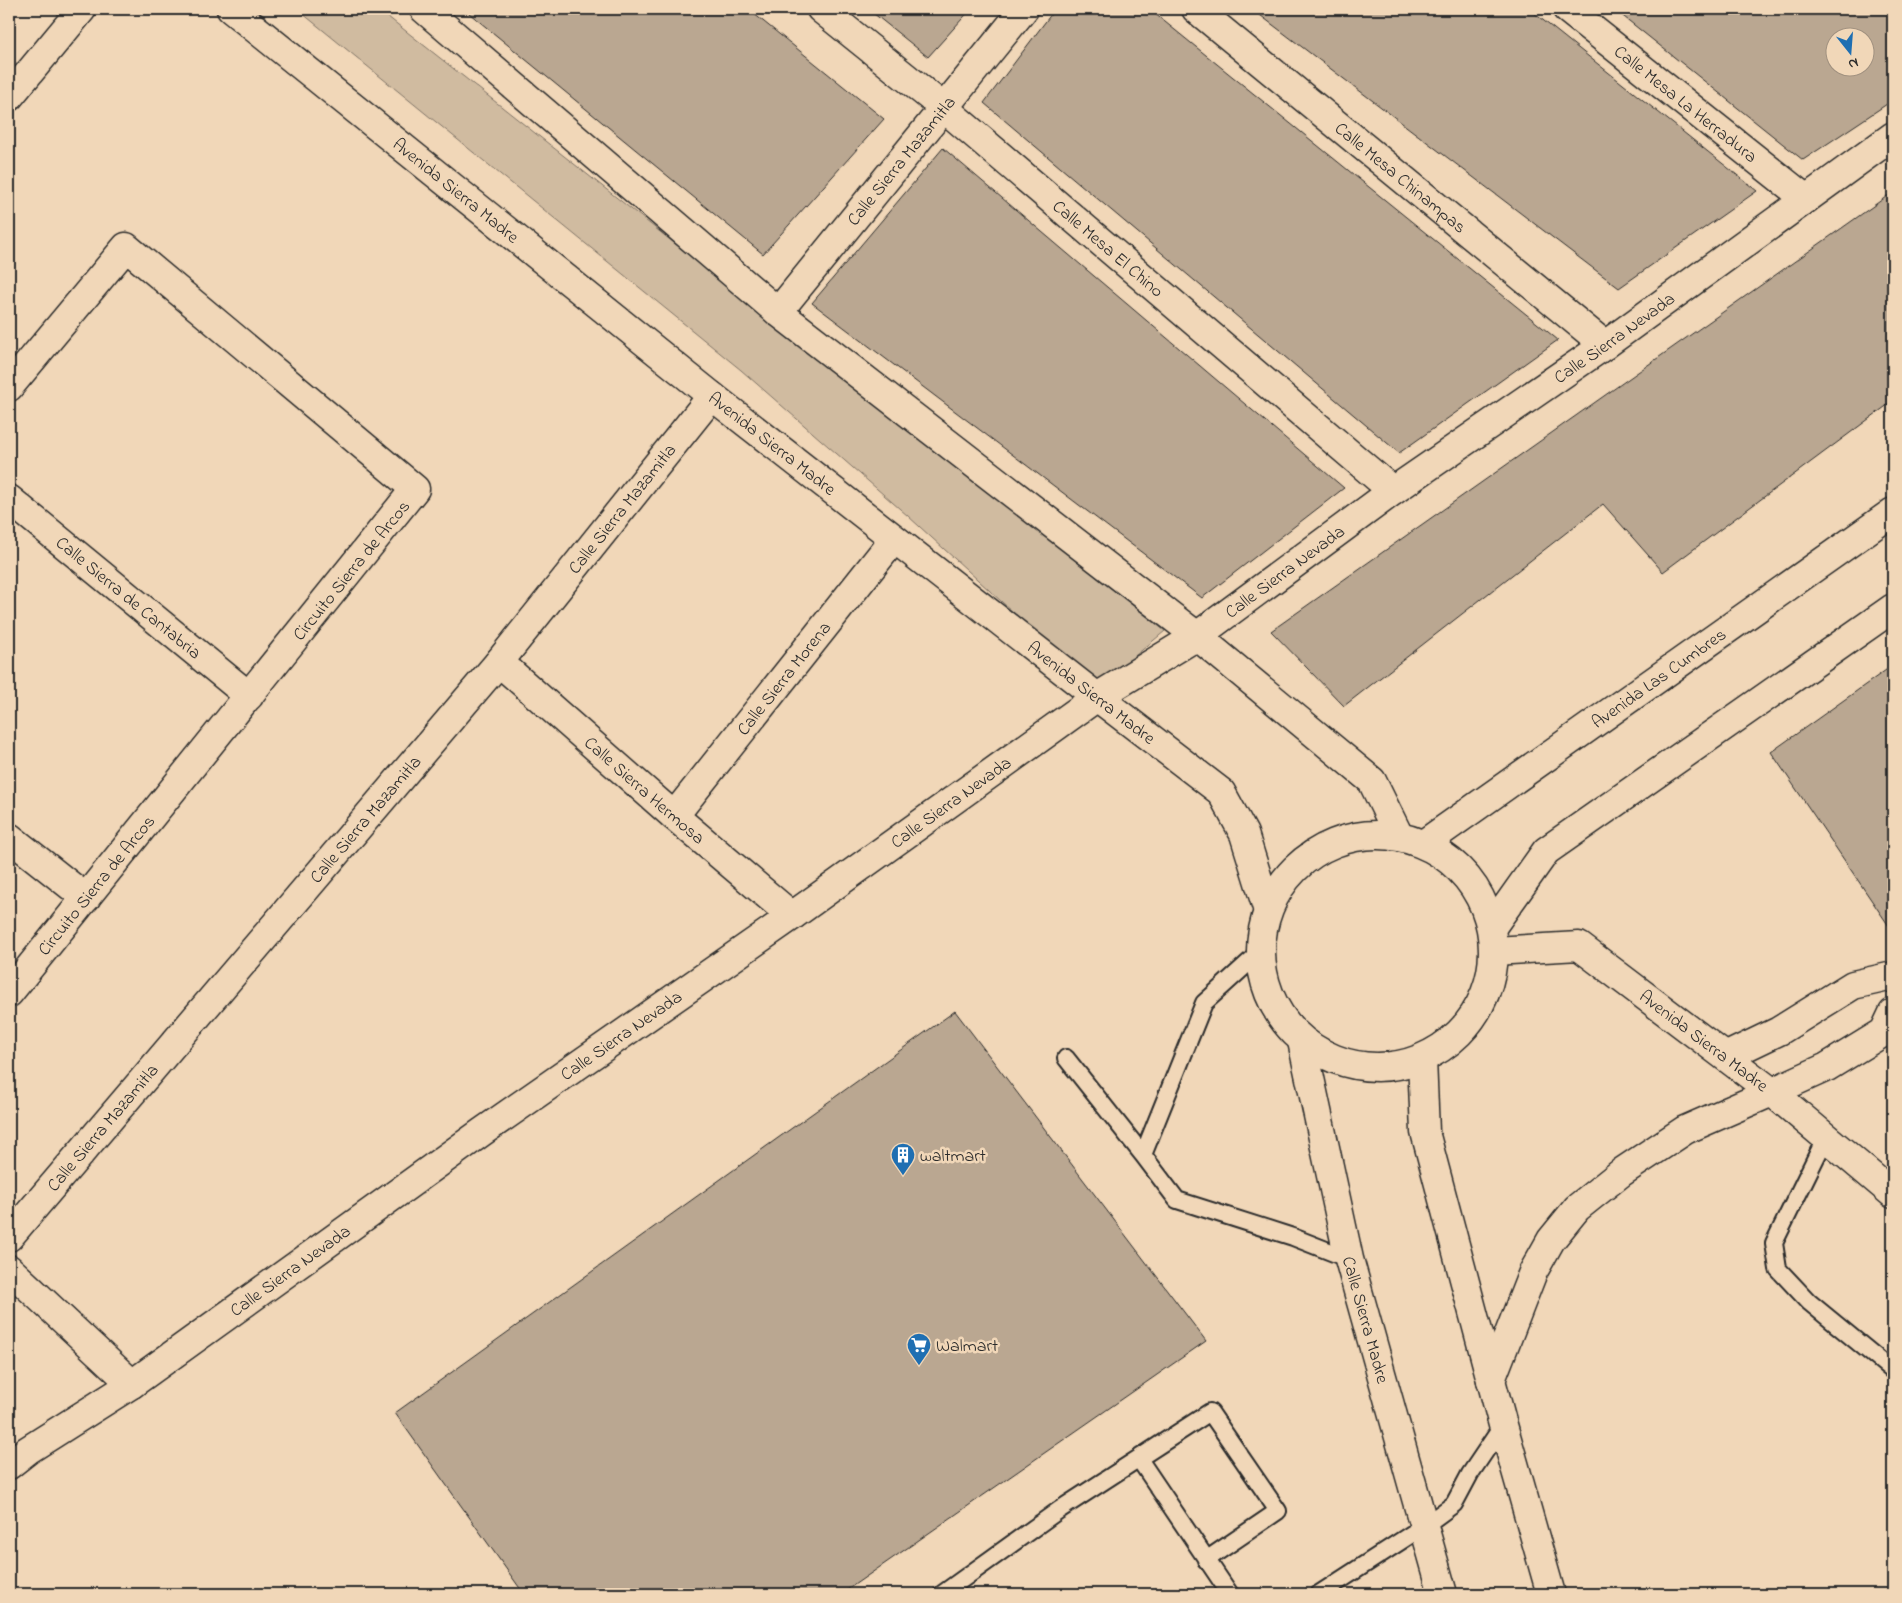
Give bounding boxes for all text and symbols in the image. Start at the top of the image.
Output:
north arrow [1824,28,1874,78]
street label: Calle Mesa La Herradura [1607,40,1762,170]
text: N [1846,52,1861,74]
street label: Calle Sierra Mazamitla [842,91,963,232]
street label: Calle Mesa Chinampas [1328,117,1471,241]
street label: Avenida Sierra Madre [386,133,525,251]
street label: Calle Mesa El Chino [1046,195,1168,305]
street label: Calle Sierra Nevada [1549,287,1681,391]
street label: Avenida Sierra Madre [702,387,841,504]
street label: Calle Sierra Mazamitla [563,439,684,581]
street label: Circuito Sierra de Arcos [288,495,417,647]
street label: Calle Sierra Nevada [1220,520,1351,626]
street label: Calle Sierra de Cantabria [49,531,206,667]
street label: Calle Sierra Morena [732,617,838,742]
street label: Avenida Las Cumbres [1587,623,1732,736]
street label: Avenida Sierra Madre [1021,636,1161,753]
street label: Calle Sierra Hermosa [577,731,710,852]
street label: Calle Sierra Mazamitla [305,751,429,890]
street label: Calle Sierra Nevada [886,751,1018,856]
street label: Circuito Sierra de Arcos [33,810,162,962]
street label: Calle Sierra Nevada [556,985,688,1088]
street label: Avenida Sierra Madre [1633,985,1774,1100]
street label: Calle Sierra Mazamitla [42,1059,166,1198]
building icon: waltmart [890,1142,916,1176]
place label: waltmart [920,1144,986,1170]
street label: Calle Sierra Nevada [225,1219,357,1324]
street label: Calle Sierra Madre [1334,1254,1395,1388]
supermarket icon: Walmart [906,1332,932,1366]
place label: Walmart [936,1334,998,1360]

